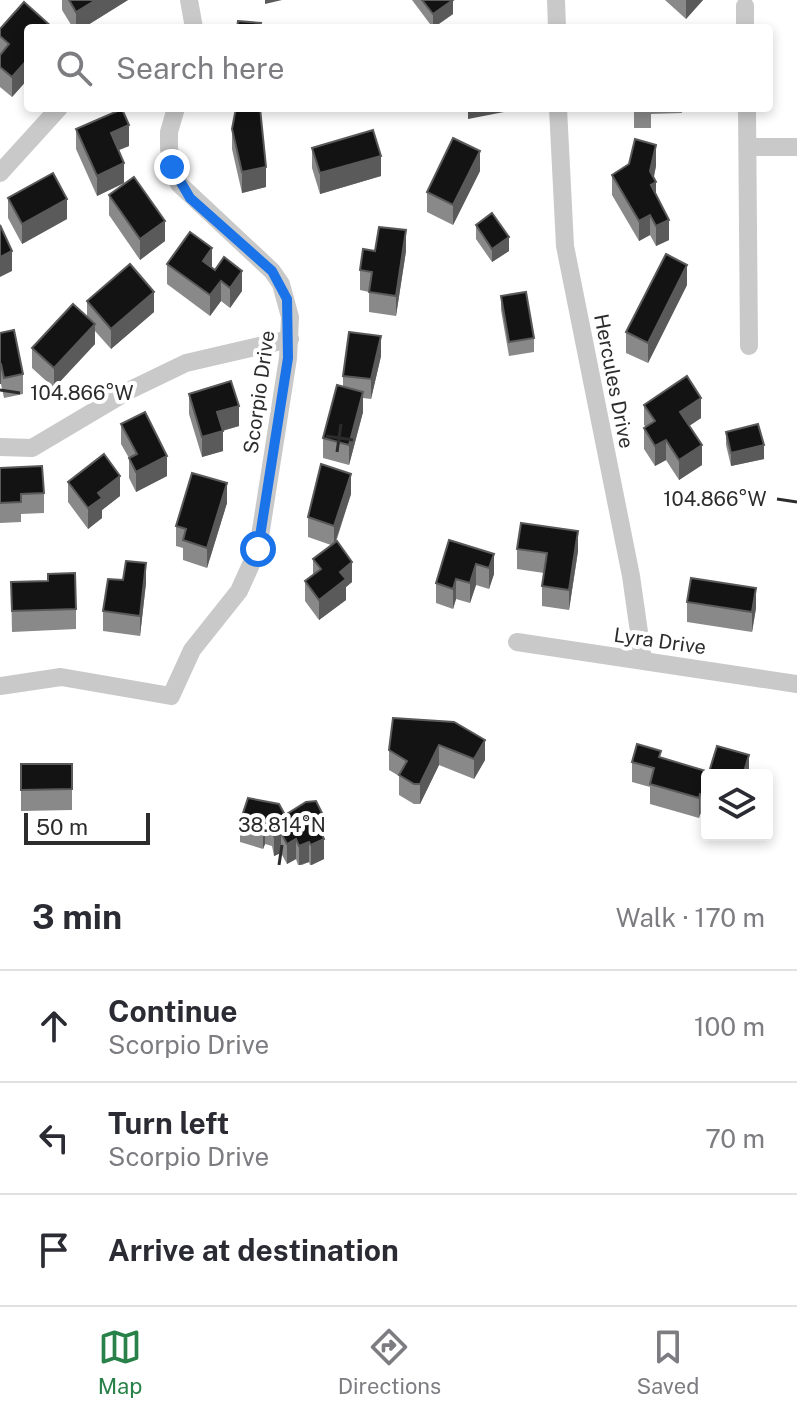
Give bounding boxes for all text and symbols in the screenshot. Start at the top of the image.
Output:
search box [24,24,773,112]
icon: search [52,46,96,90]
text: Search here [116,50,284,86]
route end [154,149,190,185]
street label: Hercules Drive [589,312,639,450]
street label: Scorpio Drive [238,329,280,455]
text: 104.866°W [30,381,134,405]
text: 104.866°W [663,487,767,511]
route start [240,531,276,567]
street label: Lyra Drive [612,623,708,659]
map controls [701,769,773,841]
button: layers [701,769,773,841]
scale bar [24,809,150,845]
text: 38.814°N [238,813,326,837]
text: 50 m [36,814,88,840]
text: 3 min [32,897,122,937]
text: Walk · 170 m [616,902,765,933]
text: Continue [108,993,238,1029]
icon: ahead [32,1004,76,1048]
text: 100 m [694,1011,765,1042]
text: Scorpio Drive [108,1029,269,1060]
text: Turn left [108,1105,229,1141]
icon: left [32,1116,76,1160]
text: 70 m [705,1123,765,1154]
text: Scorpio Drive [108,1141,269,1172]
icon: arrive [32,1228,76,1272]
text: Arrive at destination [108,1232,399,1268]
tab: Map [98,1325,142,1399]
tab: Directions [338,1325,441,1399]
tab: Saved [636,1325,699,1399]

